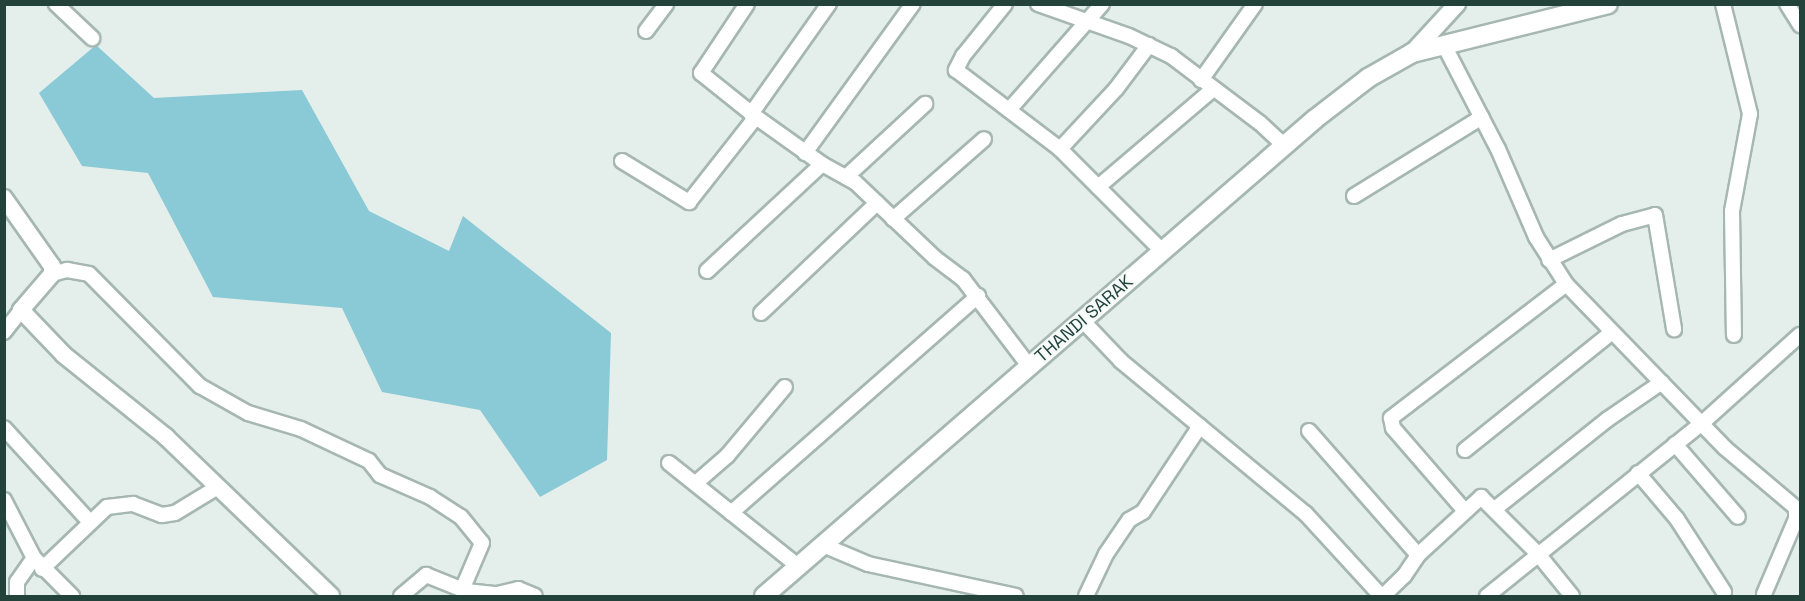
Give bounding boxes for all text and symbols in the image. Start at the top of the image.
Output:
street label: THANDI SARAK [1031,271,1137,367]

